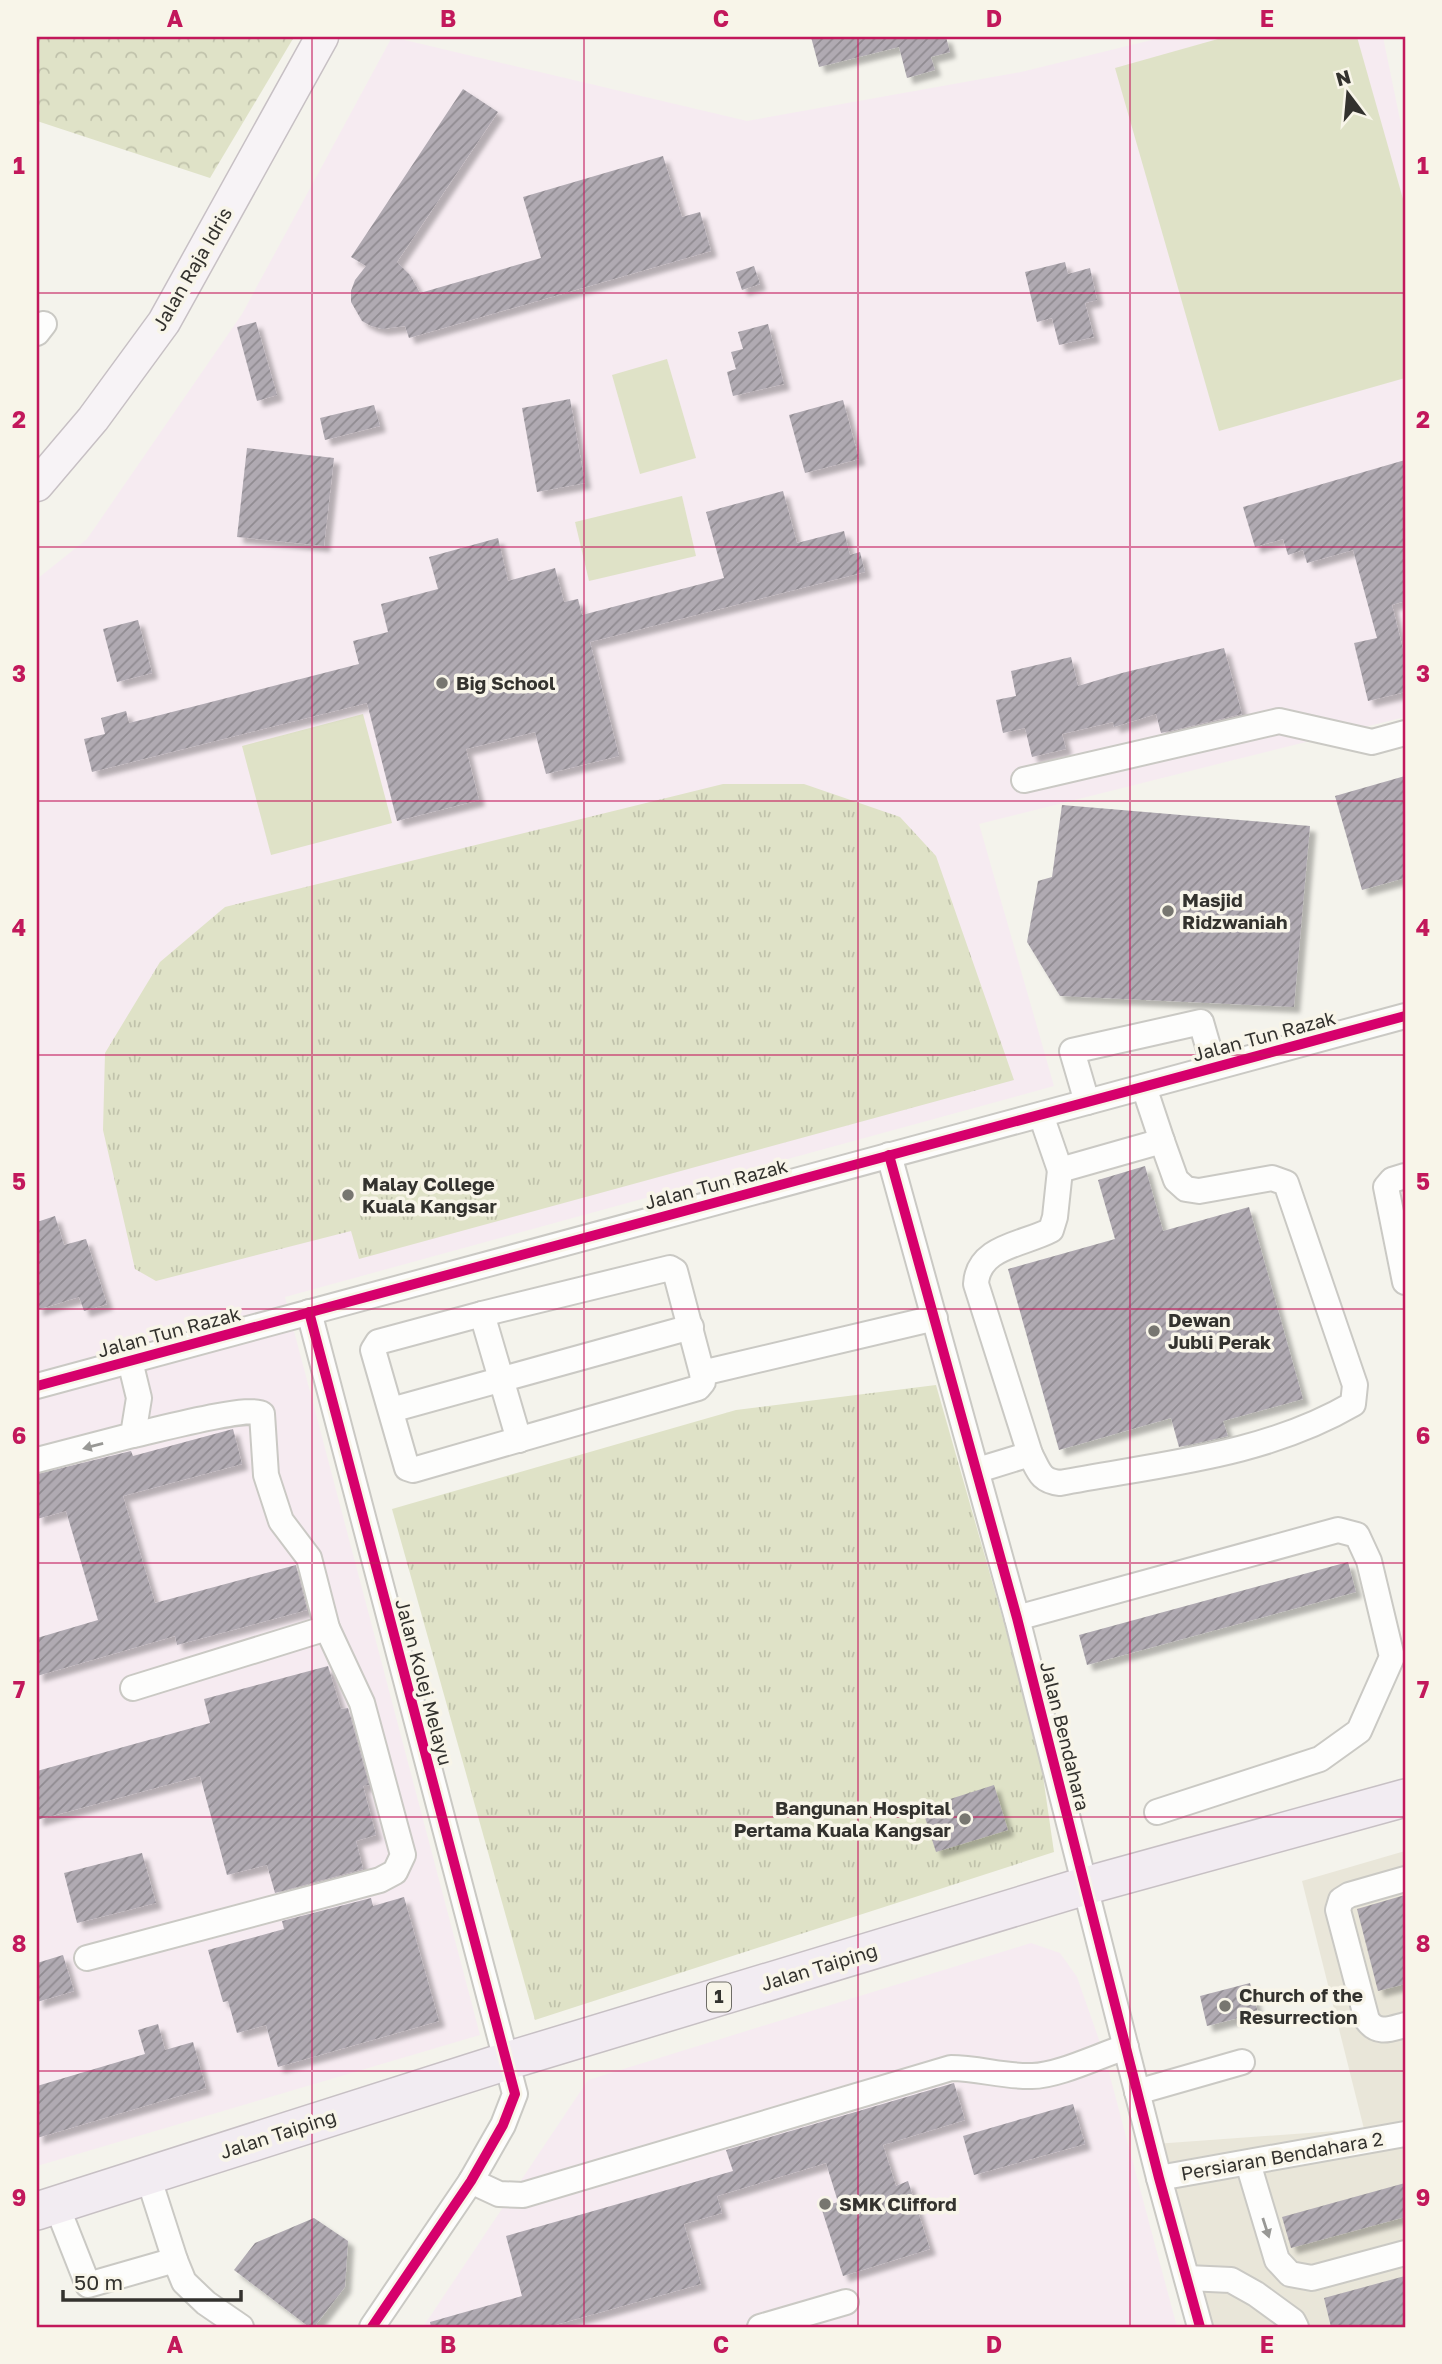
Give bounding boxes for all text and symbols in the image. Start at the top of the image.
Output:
text: A [167,4,184,32]
text: B [440,4,456,32]
text: C [713,4,729,32]
text: D [986,4,1002,32]
text: E [1260,4,1274,32]
north arrow [1312,60,1382,130]
text: N [1333,64,1353,90]
text: 1 [13,151,25,179]
text: 1 [1417,151,1429,179]
street label: Jalan Raja Idris [147,203,236,335]
text: 2 [12,405,26,433]
text: 2 [1416,405,1430,433]
text: 3 [12,659,26,687]
text: 3 [1416,659,1430,687]
place label: Big School [456,671,555,694]
marker: Big School [434,675,450,691]
place label: Masjid Ridzwaniah [1182,888,1287,933]
marker: Masjid Ridzwaniah [1160,903,1176,919]
text: 4 [12,913,26,941]
text: 4 [1416,913,1430,941]
street label: Jalan Tun Razak [1190,1005,1338,1066]
street label: Jalan Tun Razak [642,1153,790,1214]
text: 5 [12,1167,26,1195]
text: 5 [1416,1167,1430,1195]
place label: Malay College Kuala Kangsar [362,1172,497,1217]
marker: Malay College Kuala Kangsar [340,1187,356,1203]
street label: Jalan Tun Razak [95,1301,243,1362]
place label: Dewan Jubli Perak [1168,1308,1271,1353]
marker: Dewan Jubli Perak [1146,1323,1162,1339]
text: 6 [12,1421,26,1449]
text: 6 [1416,1421,1430,1449]
one-way arrow [82,1441,104,1452]
street label: Jalan Kolej Melayu [391,1596,458,1768]
street label: Jalan Bendahara [1036,1659,1095,1813]
text: 7 [13,1675,25,1703]
text: 7 [1417,1675,1429,1703]
place label: Bangunan Hospital Pertama Kuala Kangsar [734,1796,952,1841]
marker: Bangunan Hospital Pertama Kuala Kangsar [957,1811,973,1827]
text: 8 [12,1929,26,1957]
text: 8 [1416,1929,1430,1957]
street label: Jalan Taiping [758,1938,880,1995]
road number: 1 [707,1982,731,2011]
place label: Church of the Resurrection [1239,1983,1363,2028]
marker: Church of the Resurrection [1217,1998,1233,2014]
street label: Jalan Taiping [217,2104,339,2163]
street label: Persiaran Bendahara 2 [1179,2126,1385,2185]
text: 9 [12,2183,26,2211]
text: 9 [1416,2183,1430,2211]
place label: SMK Clifford [839,2192,957,2215]
marker: SMK Clifford [817,2196,833,2212]
one-way arrow [1262,2218,1272,2239]
scale bar [63,2259,242,2303]
text: 50 m [74,2269,123,2295]
text: A [167,2330,184,2358]
text: B [440,2330,456,2358]
text: C [713,2330,729,2358]
text: D [986,2330,1002,2358]
text: E [1260,2330,1274,2358]

